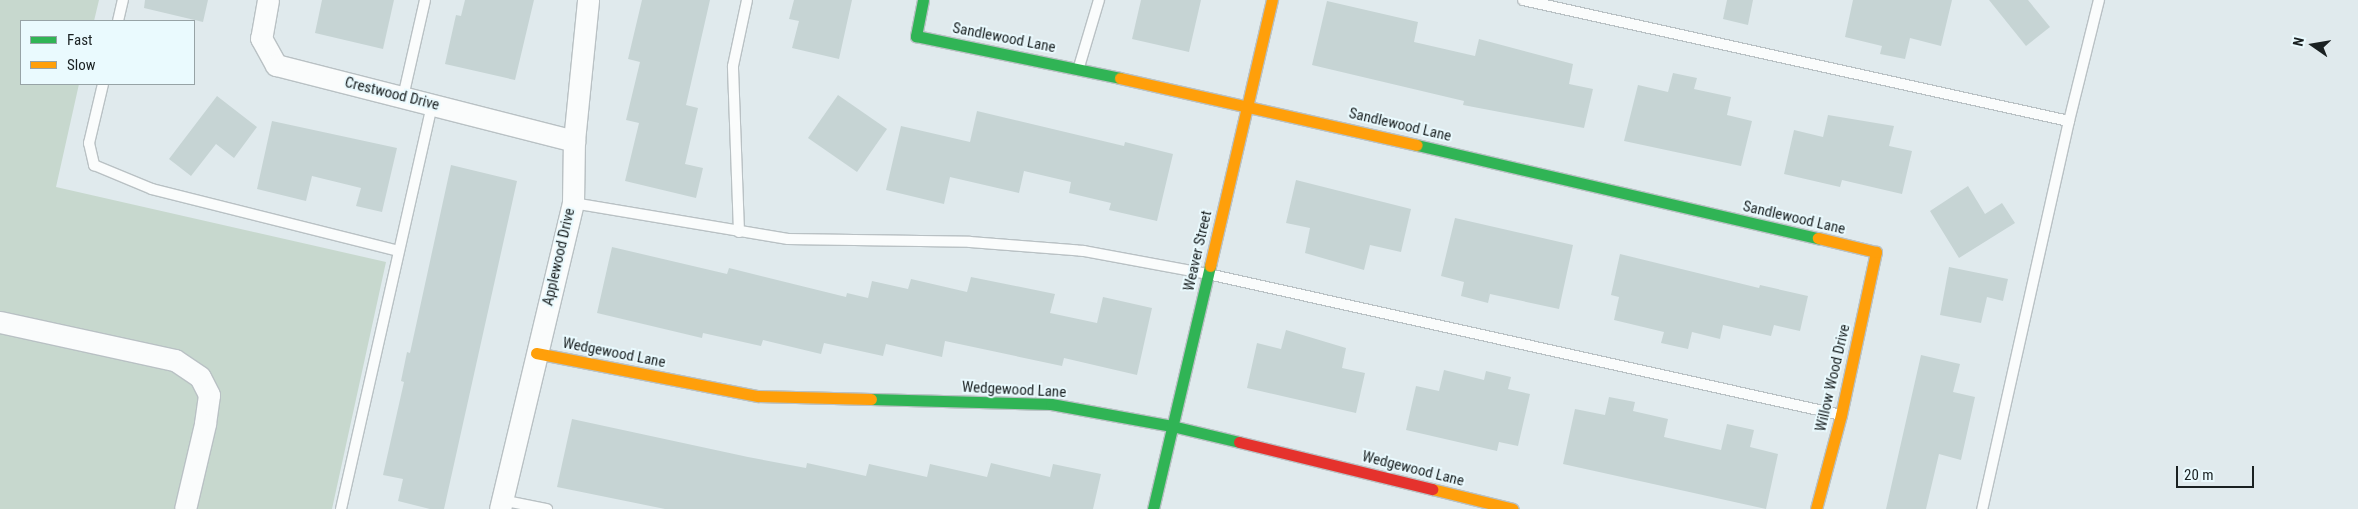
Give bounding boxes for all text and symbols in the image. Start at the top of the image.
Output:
street label: Sandlewood Lane [951,19,1057,57]
legend [20,20,195,85]
north arrow [2288,20,2338,70]
text: Fast [67,31,92,49]
text: N [2290,36,2307,48]
text: Slow [67,56,96,74]
street label: Crestwood Drive [343,74,441,114]
street label: Sandlewood Lane [1347,104,1453,146]
street label: Sandlewood Lane [1741,197,1847,239]
street label: Applewood Drive [539,206,579,308]
street label: Weaver Street [1180,209,1216,293]
street label: Willow Wood Drive [1812,323,1854,433]
street label: Wedgewood Lane [561,334,667,372]
street label: Wedgewood Lane [961,378,1067,402]
street label: Wedgewood Lane [1360,448,1466,490]
scale bar [2178,456,2256,488]
text: 20 m [2184,466,2214,484]

